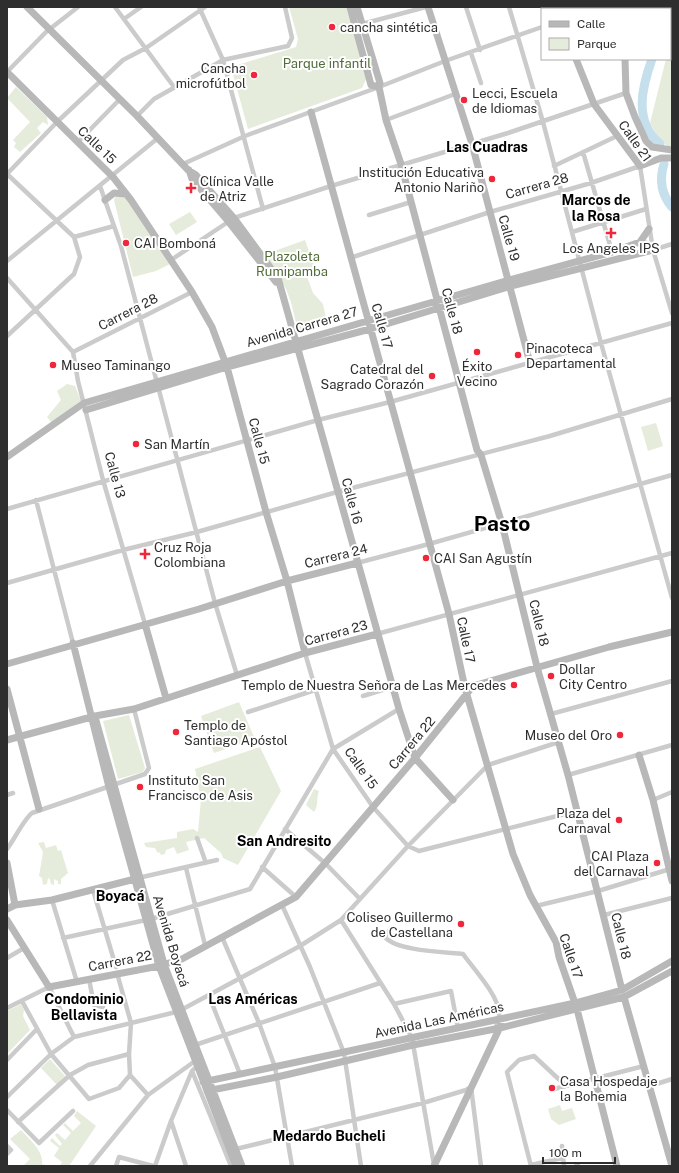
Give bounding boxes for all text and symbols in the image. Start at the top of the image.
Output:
legend [541,8,671,60]
text: Calle [577,17,606,31]
place label: cancha sintética [340,20,438,35]
marker: cancha sintética [327,22,337,32]
text: Parque [577,37,617,51]
park label: Parque infantil [283,56,371,71]
place label: Cancha microfútbol [176,61,246,91]
marker: Cancha microfútbol [249,70,259,80]
place label: Lecci, Escuela de Idiomas [472,86,558,116]
marker: Lecci, Escuela de Idiomas [459,95,469,105]
street label: Calle 21 [615,117,655,165]
street label: Calle 15 [75,123,119,167]
district label: Las Cuadras [446,139,528,155]
place label: Institución Educativa Antonio Nariño [358,165,484,195]
street label: Carrera 28 [504,170,570,202]
place label: Clínica Valle de Atriz [200,174,274,204]
marker: Institución Educativa Antonio Nariño [487,174,497,184]
marker: Clínica Valle de Atriz [185,182,197,194]
district label: Marcos de la Rosa [561,192,631,224]
street label: Calle 19 [495,213,523,263]
marker: Los Angeles IPS [605,227,617,239]
place label: CAI Bomboná [134,236,216,251]
marker: CAI Bomboná [121,238,131,248]
place label: Los Angeles IPS [562,241,660,256]
park label: Plazoleta Rumipamba [256,249,328,279]
street label: Calle 18 [439,286,465,336]
street label: Carrera 28 [96,291,160,333]
street label: Calle 17 [368,301,396,351]
street label: Avenida Carrera 27 [245,304,360,350]
place label: Pinacoteca Departamental [526,341,616,371]
marker: Éxito Vecino [472,347,482,357]
marker: Pinacoteca Departamental [513,350,523,360]
place label: Museo Taminango [61,358,171,373]
place label: Éxito Vecino [457,358,497,389]
marker: Museo Taminango [48,360,58,370]
place label: Catedral del Sagrado Corazón [320,362,424,392]
marker: Catedral del Sagrado Corazón [427,371,437,381]
street label: Calle 15 [246,416,272,466]
place label: San Martín [144,437,210,452]
marker: San Martín [131,439,141,449]
street label: Calle 13 [102,450,128,500]
street label: Calle 16 [339,476,365,526]
district label: Pasto [474,511,530,536]
place label: Cruz Roja Colombiana [154,540,225,570]
street label: Carrera 24 [303,541,369,571]
marker: Cruz Roja Colombiana [139,548,151,560]
place label: CAI San Agustín [434,551,532,566]
marker: CAI San Agustín [421,553,431,563]
street label: Calle 18 [526,598,552,648]
street label: Calle 17 [454,615,478,665]
street label: Carrera 23 [303,617,369,649]
place label: Dollar City Centro [559,662,627,692]
marker: Dollar City Centro [546,671,556,681]
place label: Templo de Nuestra Señora de Las Mercedes [241,678,506,693]
marker: Templo de Nuestra Señora de Las Mercedes [509,680,519,690]
street label: Carrera 22 [386,713,439,772]
place label: Templo de Santiago Apóstol [184,718,288,748]
marker: Templo de Santiago Apóstol [171,727,181,737]
place label: Museo del Oro [525,728,612,743]
marker: Museo del Oro [615,730,625,740]
street label: Calle 15 [341,744,381,792]
place label: Instituto San Francisco de Asis [148,773,253,803]
marker: Instituto San Francisco de Asis [135,782,145,792]
place label: Plaza del Carnaval [556,806,611,836]
marker: Plaza del Carnaval [614,815,624,825]
district label: San Andresito [237,833,331,849]
place label: CAI Plaza del Carnaval [574,849,649,879]
marker: CAI Plaza del Carnaval [652,858,662,868]
district label: Boyacá [96,888,144,904]
street label: Avenida Boyacá [150,893,192,989]
place label: Coliseo Guillermo de Castellana [346,910,453,940]
street label: Calle 18 [608,911,634,961]
marker: Coliseo Guillermo de Castellana [456,919,466,929]
street label: Calle 17 [556,931,586,981]
street label: Carrera 22 [87,947,153,974]
district label: Condominio Bellavista [44,991,124,1023]
district label: Las Américas [208,991,298,1007]
street label: Avenida Las Américas [373,999,505,1041]
place label: Casa Hospedaje la Bohemia [560,1074,658,1104]
marker: Casa Hospedaje la Bohemia [547,1083,557,1093]
district label: Medardo Bucheli [273,1128,385,1144]
scale bar [543,1139,615,1165]
text: 100 m [549,1146,582,1160]

